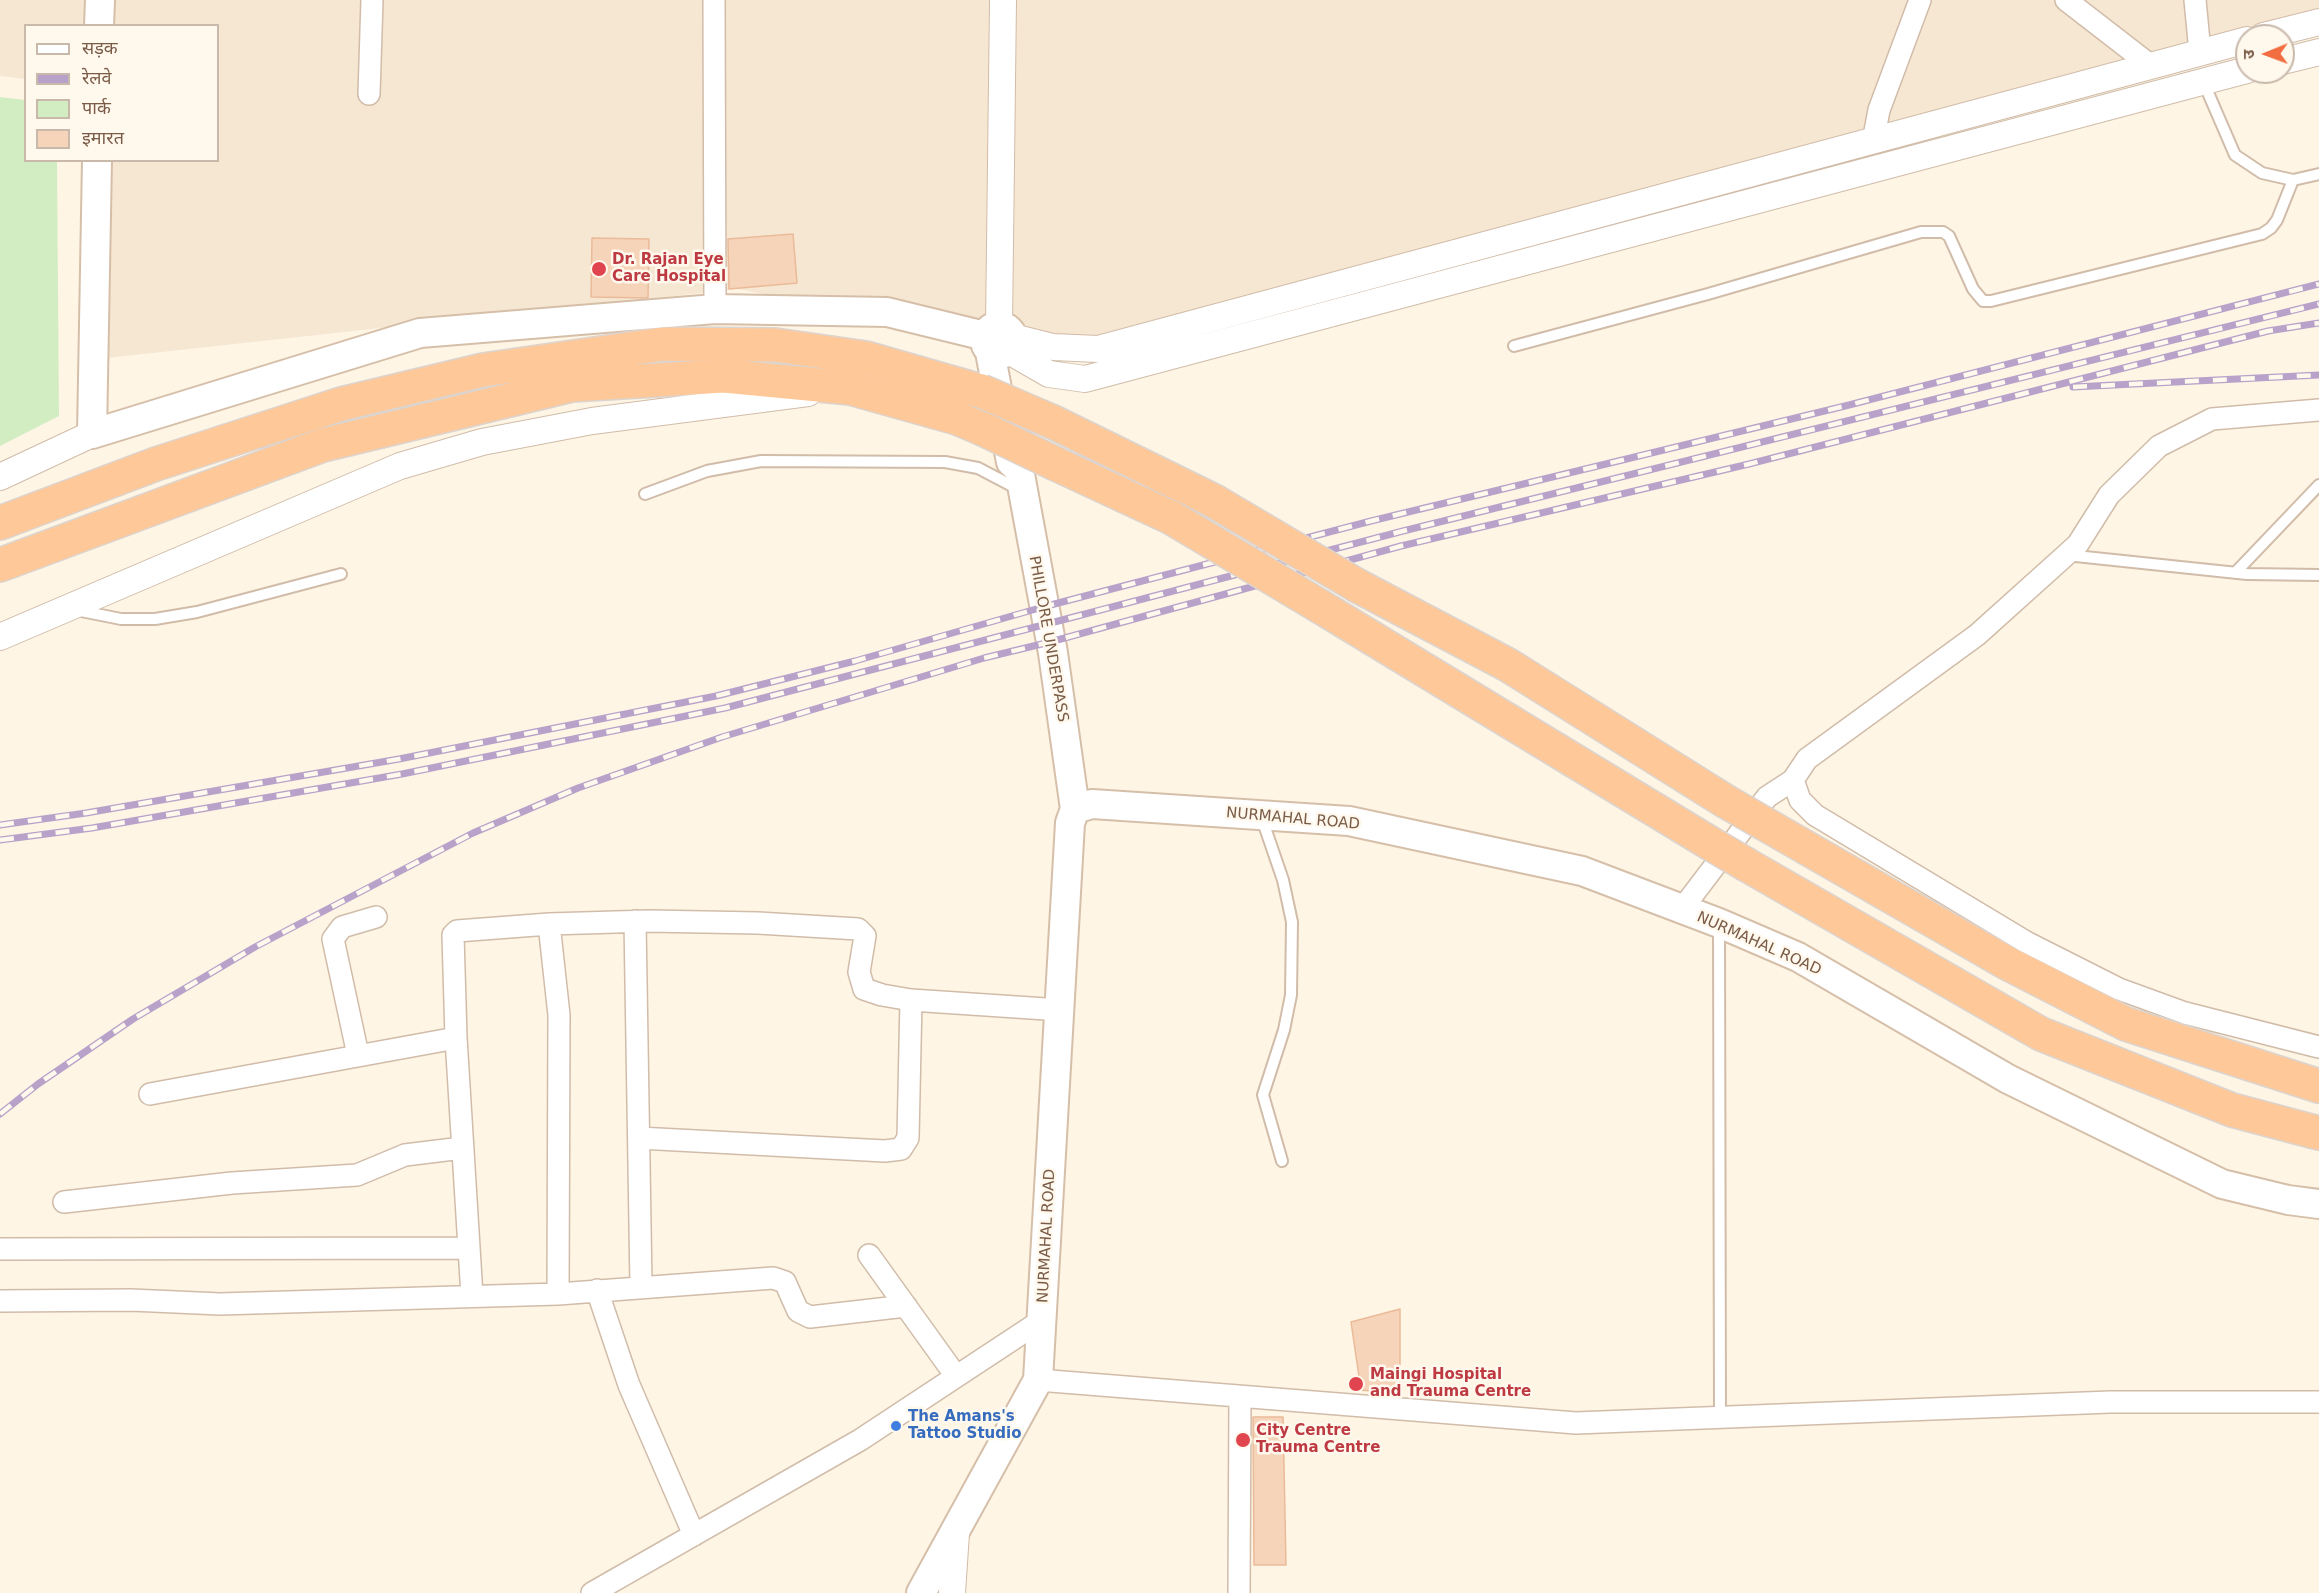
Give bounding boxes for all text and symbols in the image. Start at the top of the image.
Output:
legend [24,24,219,162]
north arrow [2235,24,2295,84]
text: सड़क [82,37,118,58]
text: उ [2239,49,2258,59]
text: रेलवे [82,67,112,88]
text: पार्क [82,97,111,118]
text: इमारत [82,127,124,148]
place label: Dr. Rajan Eye Care Hospital [612,251,726,286]
marker: Dr. Rajan Eye Care Hospital [590,260,608,278]
street label: PHILLORE UNDERPASS [1025,554,1071,724]
street label: NURMAHAL ROAD [1225,804,1361,834]
street label: NURMAHAL ROAD [1694,908,1824,980]
street label: NURMAHAL ROAD [1034,1168,1060,1304]
place label: Maingi Hospital and Trauma Centre [1370,1366,1531,1401]
marker: Maingi Hospital and Trauma Centre [1347,1375,1365,1393]
place label: The Amans's Tattoo Studio [908,1408,1021,1443]
marker: The Amans's Tattoo Studio [889,1419,903,1433]
place label: City Centre Trauma Centre [1256,1422,1380,1457]
marker: City Centre Trauma Centre [1234,1431,1252,1449]

